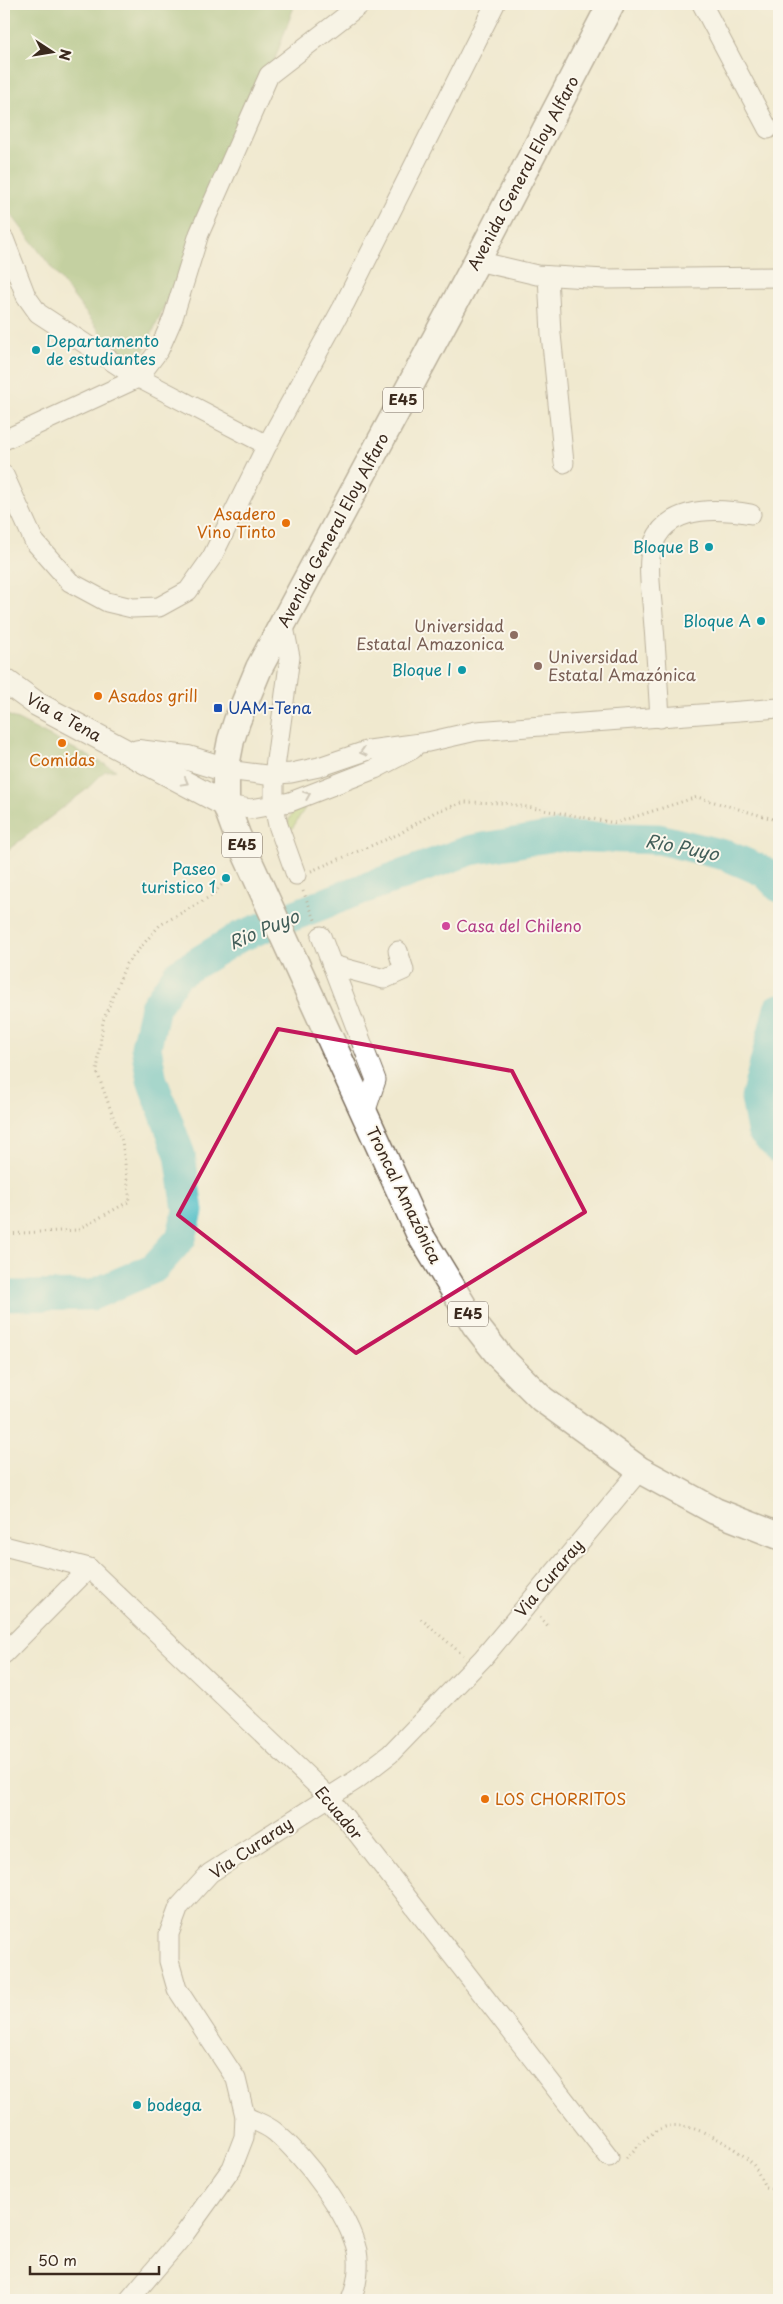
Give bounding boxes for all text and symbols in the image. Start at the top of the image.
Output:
north arrow [28,28,78,78]
text: N [54,47,77,62]
street label: Avenida General Eloy Alfaro [461,71,584,274]
place label: Departamento de estudiantes [46,328,159,370]
marker: Departamento de estudiantes [30,344,42,356]
road number: E45 [383,388,423,412]
street label: Avenida General Eloy Alfaro [271,428,394,631]
place label: Asadero Vino Tinto [197,501,276,543]
marker: Asadero Vino Tinto [280,517,292,529]
place label: Bloque B [633,534,699,558]
marker: Bloque B [703,541,715,553]
place label: Bloque A [683,608,751,632]
place label: Universidad Estatal Amazonica [356,613,504,655]
marker: Bloque A [755,615,767,627]
marker: Universidad Estatal Amazonica [508,629,520,641]
place label: Universidad Estatal Amazónica [548,644,696,686]
place label: Bloque I [392,657,452,681]
marker: Universidad Estatal Amazónica [532,660,544,672]
marker: Bloque I [456,664,468,676]
place label: Asados grill [108,683,198,707]
street label: Via a Tena [22,686,107,747]
marker: Asados grill [92,690,104,702]
place label: UAM-Tena [228,695,311,719]
marker: UAM-Tena [212,702,224,714]
marker: Comidas [56,737,68,749]
place label: Comidas [29,747,95,771]
one-way arrow [359,747,367,757]
one-way arrow [179,776,188,786]
one-way arrow [302,791,311,802]
water label: Rio Puyo [643,826,722,867]
road number: E45 [222,832,262,858]
place label: Paseo turistico 1 [141,856,216,898]
marker: Paseo turistico 1 [220,872,232,884]
water label: Rio Puyo [224,901,303,955]
place label: Casa del Chileno [456,913,582,937]
marker: Casa del Chileno [440,920,452,932]
street label: Troncal Amazónica [361,1122,449,1267]
road number: E45 [448,1302,488,1326]
street label: Via Curaray [508,1533,588,1622]
street label: Ecuador [310,1780,370,1845]
place label: LOS CHORRITOS [495,1786,626,1810]
marker: LOS CHORRITOS [479,1793,491,1805]
street label: Via Curaray [204,1810,297,1884]
place label: bodega [147,2092,201,2116]
marker: bodega [131,2099,143,2111]
scale bar [30,2244,159,2276]
text: 50 m [38,2248,77,2271]

